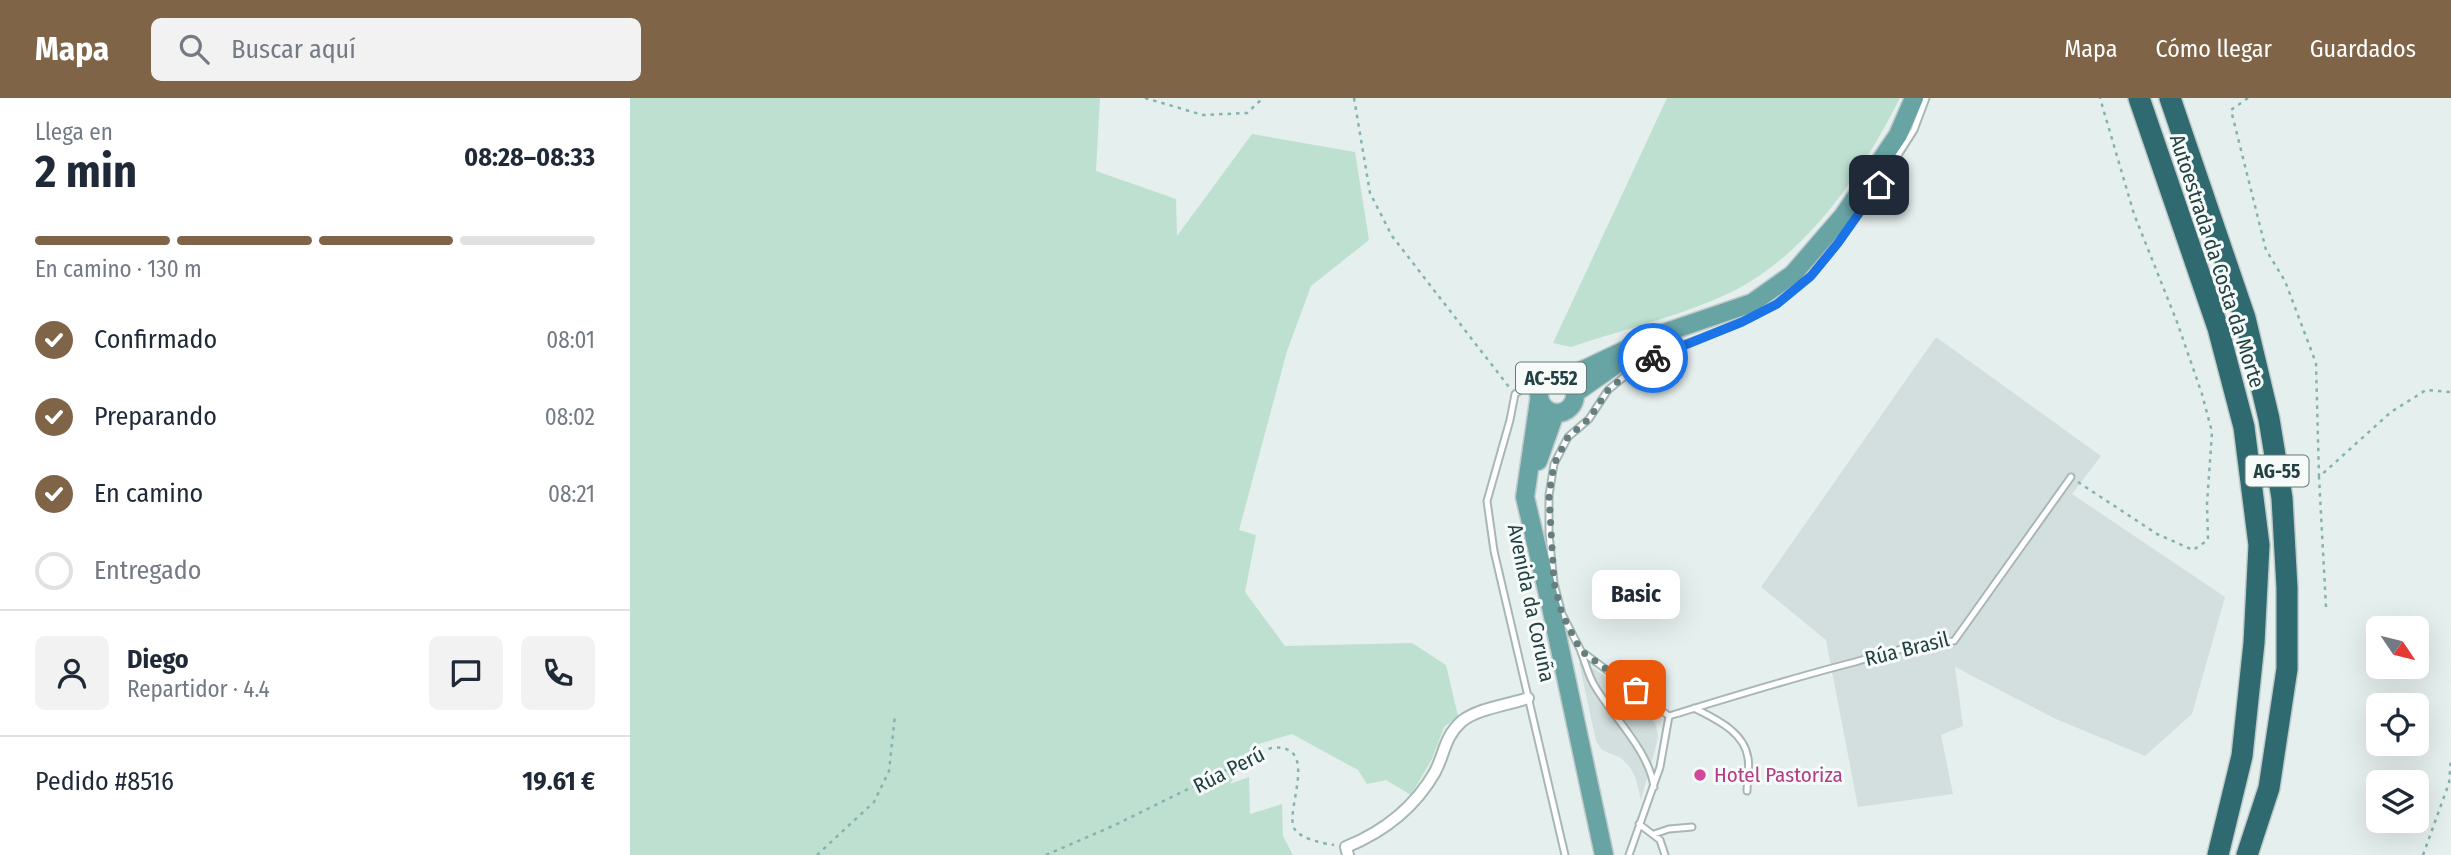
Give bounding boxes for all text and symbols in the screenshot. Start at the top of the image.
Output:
search box [151,18,641,81]
text: Mapa [35,29,109,69]
icon: search [175,30,213,68]
text: Buscar aquí [231,34,356,65]
text: Mapa [2064,35,2117,63]
text: Cómo llegar [2155,35,2272,63]
text: Guardados [2310,35,2416,63]
text: Llega en [35,118,113,146]
street label: Autoestrada da Costa da Morte [2164,131,2270,391]
text: 08:28–08:33 [464,142,595,173]
text: 2 min [35,144,137,199]
pin [1849,155,1909,215]
icon: home [1860,166,1898,204]
text: En camino · 130 m [35,255,202,283]
icon: check [35,321,73,359]
courier [1618,323,1688,393]
text: Confirmado [94,324,217,355]
text: 08:01 [546,326,595,354]
icon: bike [1634,339,1672,377]
road number: AC-552 [1516,362,1586,394]
icon: check [35,398,73,436]
text: Preparando [94,401,217,432]
text: 08:02 [545,403,595,431]
road number: AG-55 [2246,456,2308,486]
icon: check [35,475,73,513]
text: En camino [94,478,203,509]
text: 08:21 [548,480,595,508]
street label: Avenida da Coruña [1502,522,1560,684]
text: Entregado [94,555,201,586]
callout: Basic [1592,571,1680,620]
text: Basic [1611,580,1661,608]
north arrow [2366,616,2429,679]
map controls [2366,616,2429,833]
street label: Rúa Brasil [1862,626,1952,672]
button: person [35,636,109,710]
button: chat [429,636,503,710]
button: phone [521,636,595,710]
text: Diego [127,644,189,675]
pin [1606,660,1666,720]
icon: bag [1617,671,1655,709]
text: Repartidor · 4.4 [127,675,270,703]
button: locate [2366,693,2429,756]
street label: Rúa Perú [1189,741,1269,799]
place label: Hotel Pastoriza [1714,762,1843,788]
text: Pedido #8516 [35,766,174,797]
text: 19.61 € [522,766,595,797]
marker: Hotel Pastoriza [1692,767,1708,783]
button: layers [2366,770,2429,833]

